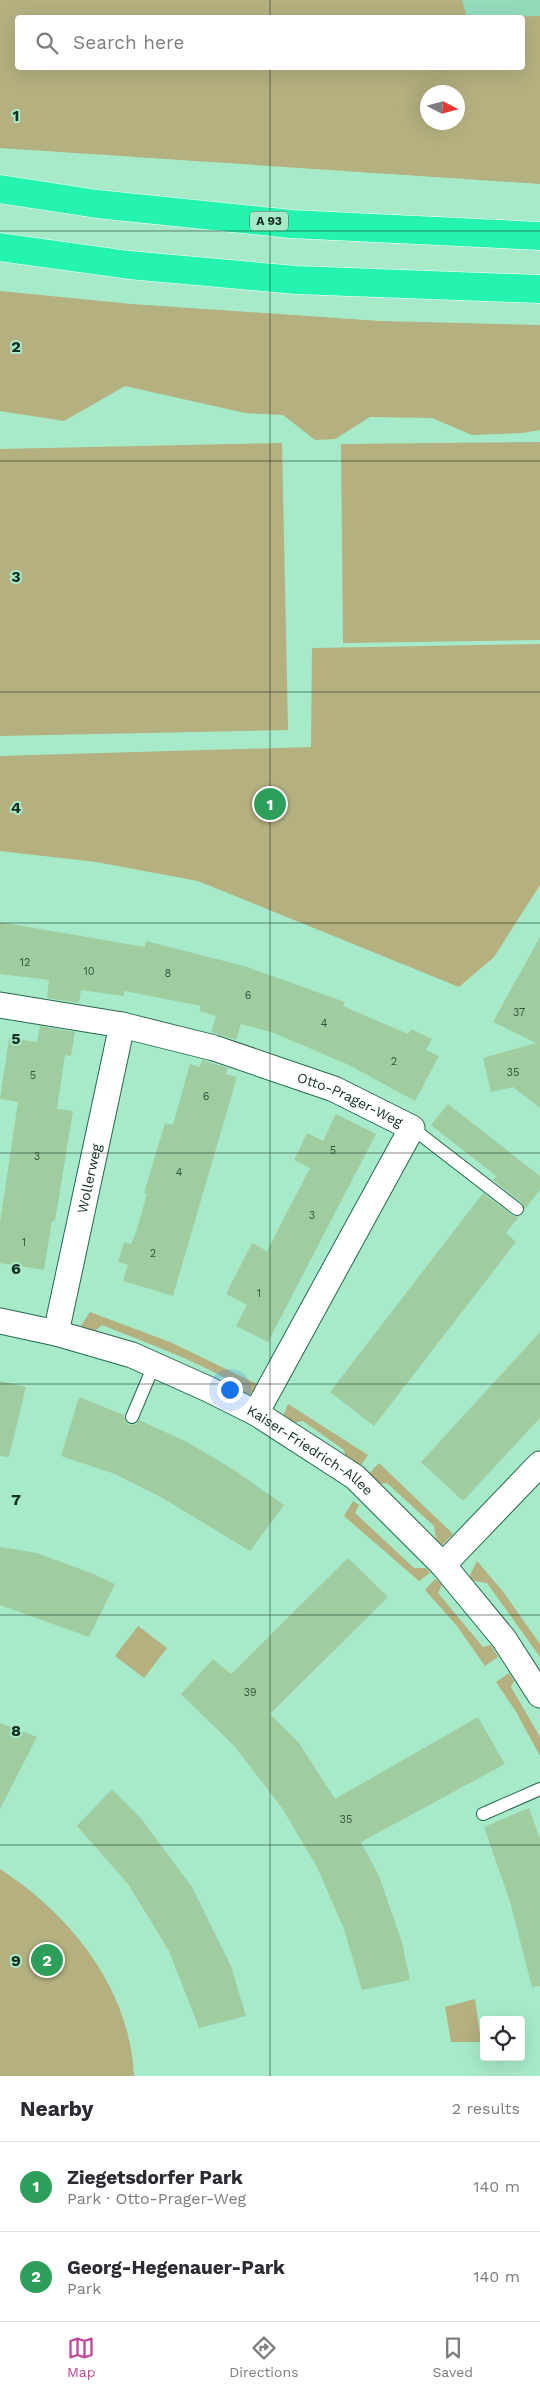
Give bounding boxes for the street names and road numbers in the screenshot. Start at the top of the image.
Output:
road number: A 93 [250,212,288,230]
street label: Otto-Prager-Weg [295,1069,406,1130]
street label: Wollerweg [74,1142,104,1215]
street label: Kaiser-Friedrich-Allee [244,1402,376,1498]

